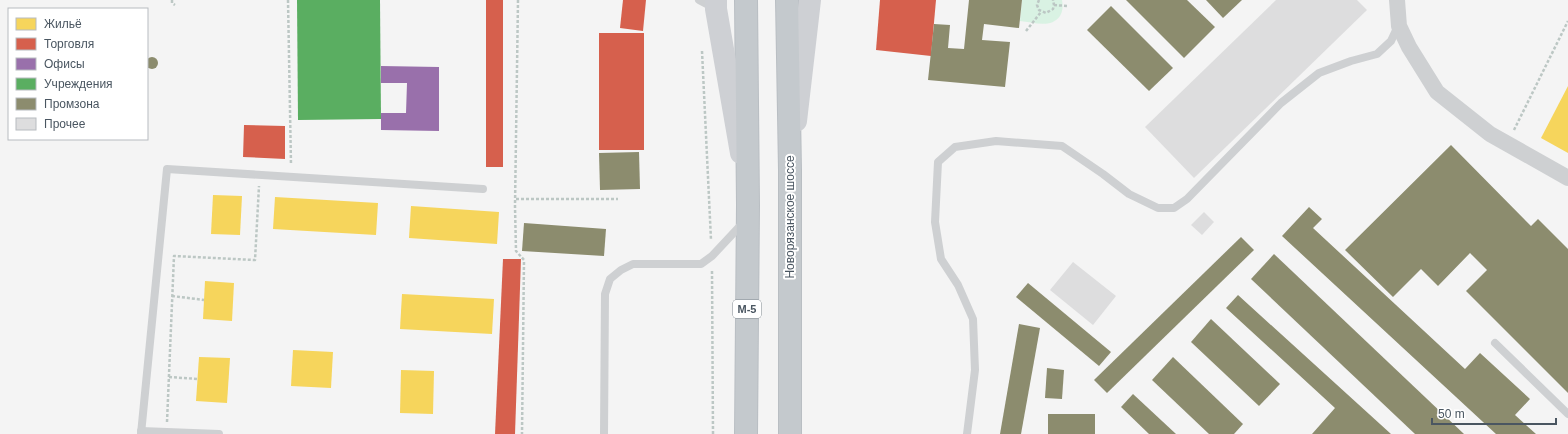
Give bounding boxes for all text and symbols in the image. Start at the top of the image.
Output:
legend [8,8,148,140]
text: Жильё [44,17,82,31]
text: Торговля [44,37,94,51]
text: Офисы [44,57,85,71]
text: Учреждения [44,77,113,91]
text: Промзона [44,97,100,111]
text: Прочее [44,117,86,131]
street label: Новорязанское шоссе [783,155,797,279]
road number: М-5 [733,300,761,318]
scale bar [1432,400,1556,426]
text: 50 m [1438,407,1465,421]

